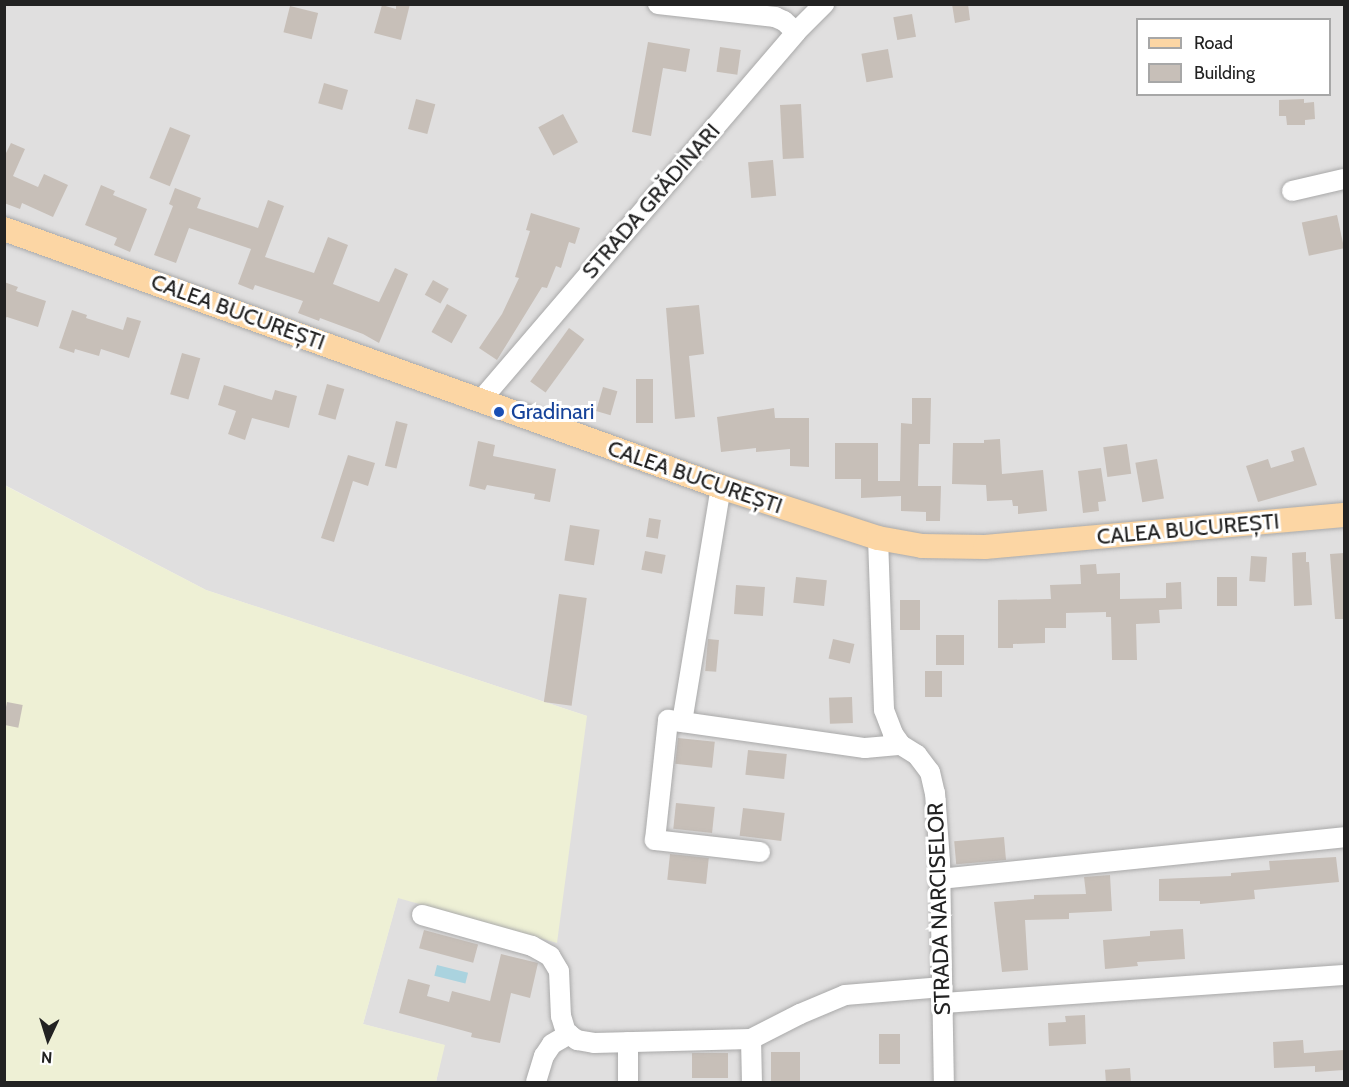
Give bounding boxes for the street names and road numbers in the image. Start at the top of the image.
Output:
street label: STRADA GRĂDINARI [576,118,726,284]
street label: CALEA BUCUREȘTI [148,268,328,356]
street label: CALEA BUCUREȘTI [604,435,786,519]
street label: CALEA BUCUREȘTI [1096,508,1280,550]
street label: STRADA NARCISELOR [922,802,956,1016]

